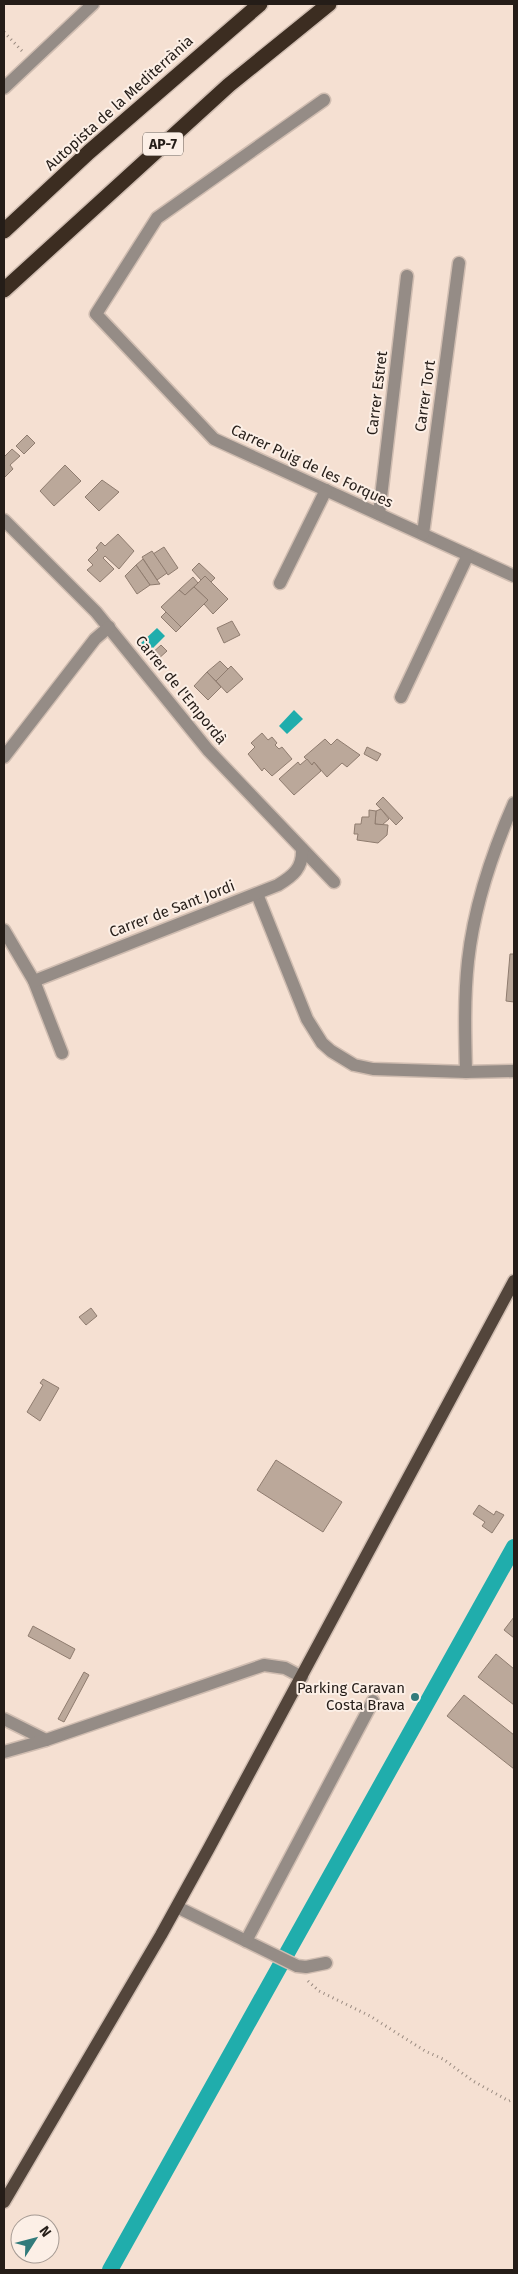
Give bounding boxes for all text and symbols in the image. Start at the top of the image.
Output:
street label: Autopista de la Mediterrània [41,32,197,174]
road number: AP-7 [143,132,183,156]
street label: Carrer Estret [363,349,391,436]
street label: Carrer Tort [411,358,439,433]
street label: Carrer Puig de les Forques [228,420,396,512]
street label: Carrer de l'Empordà [132,632,230,748]
street label: Carrer de Sant Jordi [107,877,237,941]
place label: Parking Caravan Costa Brava [297,1679,405,1714]
marker: Parking Caravan Costa Brava [409,1691,421,1703]
north arrow [10,2214,60,2264]
text: N [36,2223,55,2240]

